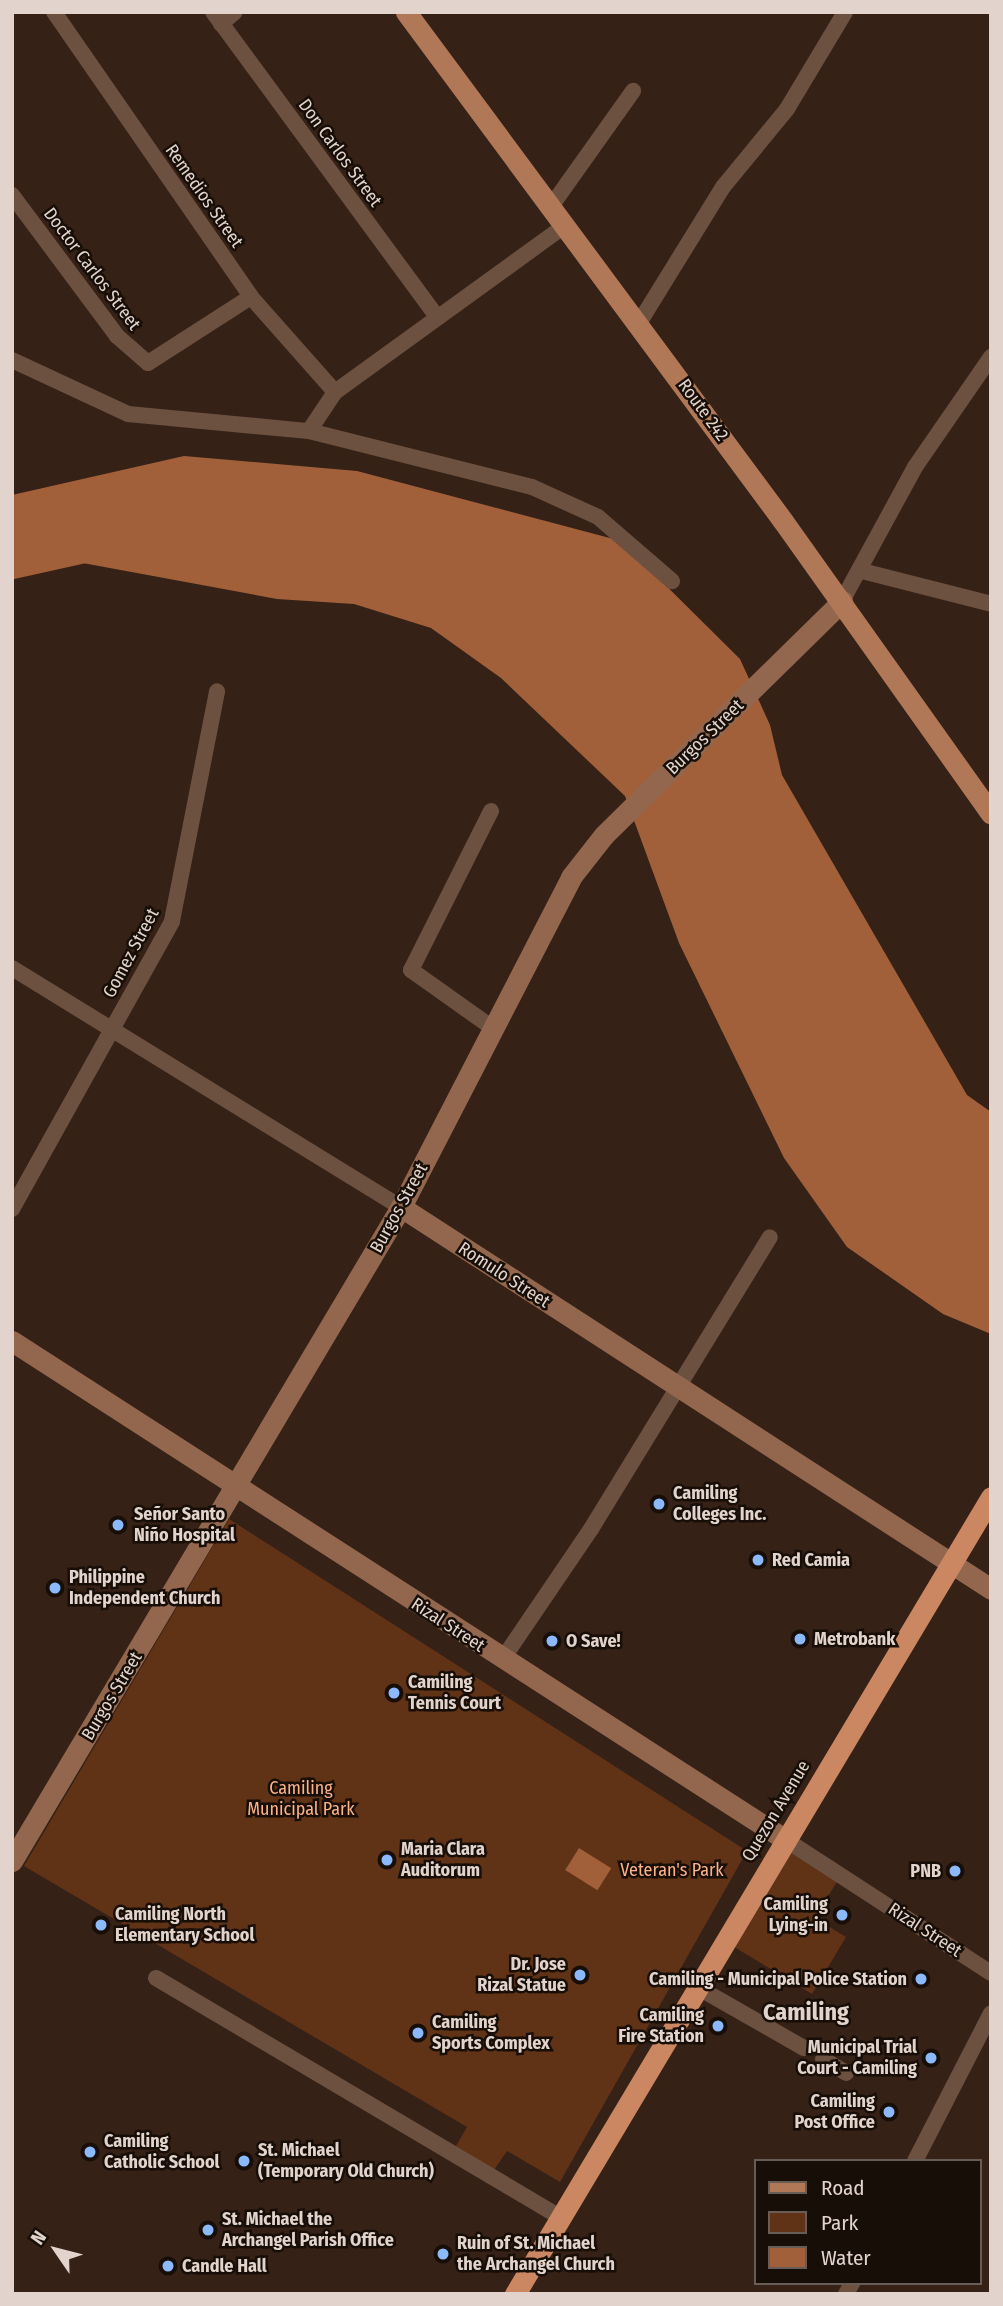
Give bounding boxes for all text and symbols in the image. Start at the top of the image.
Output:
street label: Don Carlos Street [294,95,386,211]
street label: Remedios Street [160,140,248,252]
street label: Doctor Carlos Street [39,204,145,334]
street label: Route 242 [673,375,733,445]
street label: Burgos Street [662,695,748,779]
street label: Gomez Street [98,905,164,1001]
street label: Burgos Street [366,1159,432,1257]
street label: Romulo Street [454,1237,554,1313]
place label: Camiling Colleges Inc. [673,1483,766,1526]
marker: Camiling Colleges Inc. [651,1496,667,1512]
place label: Señor Santo Niño Hospital [134,1504,235,1546]
marker: Señor Santo Niño Hospital [108,1515,128,1535]
place label: Red Camia [772,1549,850,1571]
marker: Red Camia [750,1552,766,1568]
place label: Philippine Independent Church [69,1567,220,1610]
marker: Philippine Independent Church [47,1580,63,1596]
street label: Rizal Street [407,1593,489,1657]
place label: Metrobank [814,1628,895,1650]
place label: O Save! [566,1630,621,1652]
marker: Metrobank [792,1631,808,1647]
marker: O Save! [544,1633,560,1649]
street label: Burgos Street [77,1648,147,1744]
place label: Camiling Tennis Court [408,1672,501,1714]
marker: Camiling Tennis Court [386,1685,402,1701]
street label: Quezon Avenue [737,1757,815,1865]
park label: Camiling Municipal Park [247,1778,355,1820]
place label: Maria Clara Auditorum [401,1839,485,1882]
marker: Maria Clara Auditorum [379,1852,395,1868]
park label: Veteran's Park [620,1859,724,1881]
place label: PNB [910,1860,941,1882]
marker: PNB [947,1863,963,1879]
place label: Camiling Lying-in [763,1894,828,1937]
street label: Rizal Street [884,1898,966,1962]
place label: Camiling North Elementary School [115,1904,254,1946]
marker: Camiling Lying-in [834,1907,850,1923]
marker: Camiling North Elementary School [93,1917,109,1933]
place label: Dr. Jose Rizal Statue [477,1954,566,1996]
marker: Dr. Jose Rizal Statue [572,1967,588,1983]
place label: Camiling - Municipal Police Station [649,1968,907,1990]
marker: Camiling - Municipal Police Station [913,1971,929,1987]
district label: Camiling [763,1999,849,2027]
place label: Camiling Fire Station [618,2005,704,2048]
place label: Camiling Sports Complex [432,2012,550,2054]
marker: Camiling Fire Station [710,2018,726,2034]
marker: Camiling Sports Complex [410,2025,426,2041]
place label: Municipal Trial Court - Camiling [797,2037,917,2080]
marker: Municipal Trial Court - Camiling [923,2050,939,2066]
place label: Camiling Post Office [794,2091,875,2134]
marker: Camiling Post Office [881,2104,897,2120]
place label: Camiling Catholic School [104,2131,220,2174]
place label: St. Michael (Temporary Old Church) [258,2140,434,2182]
marker: Camiling Catholic School [82,2144,98,2160]
marker: St. Michael (Temporary Old Church) [236,2153,252,2169]
legend [754,2159,982,2285]
text: Road [821,2175,865,2201]
place label: St. Michael the Archangel Parish Office [222,2209,394,2252]
text: Park [821,2210,858,2236]
north arrow [21,2215,91,2285]
marker: St. Michael the Archangel Parish Office [200,2222,216,2238]
text: N [26,2226,51,2249]
place label: Ruin of St. Michael the Archangel Church [457,2233,615,2276]
text: Water [821,2245,871,2271]
marker: Ruin of St. Michael the Archangel Church [435,2246,451,2262]
place label: Candle Hall [182,2255,267,2277]
marker: Candle Hall [160,2258,176,2274]

